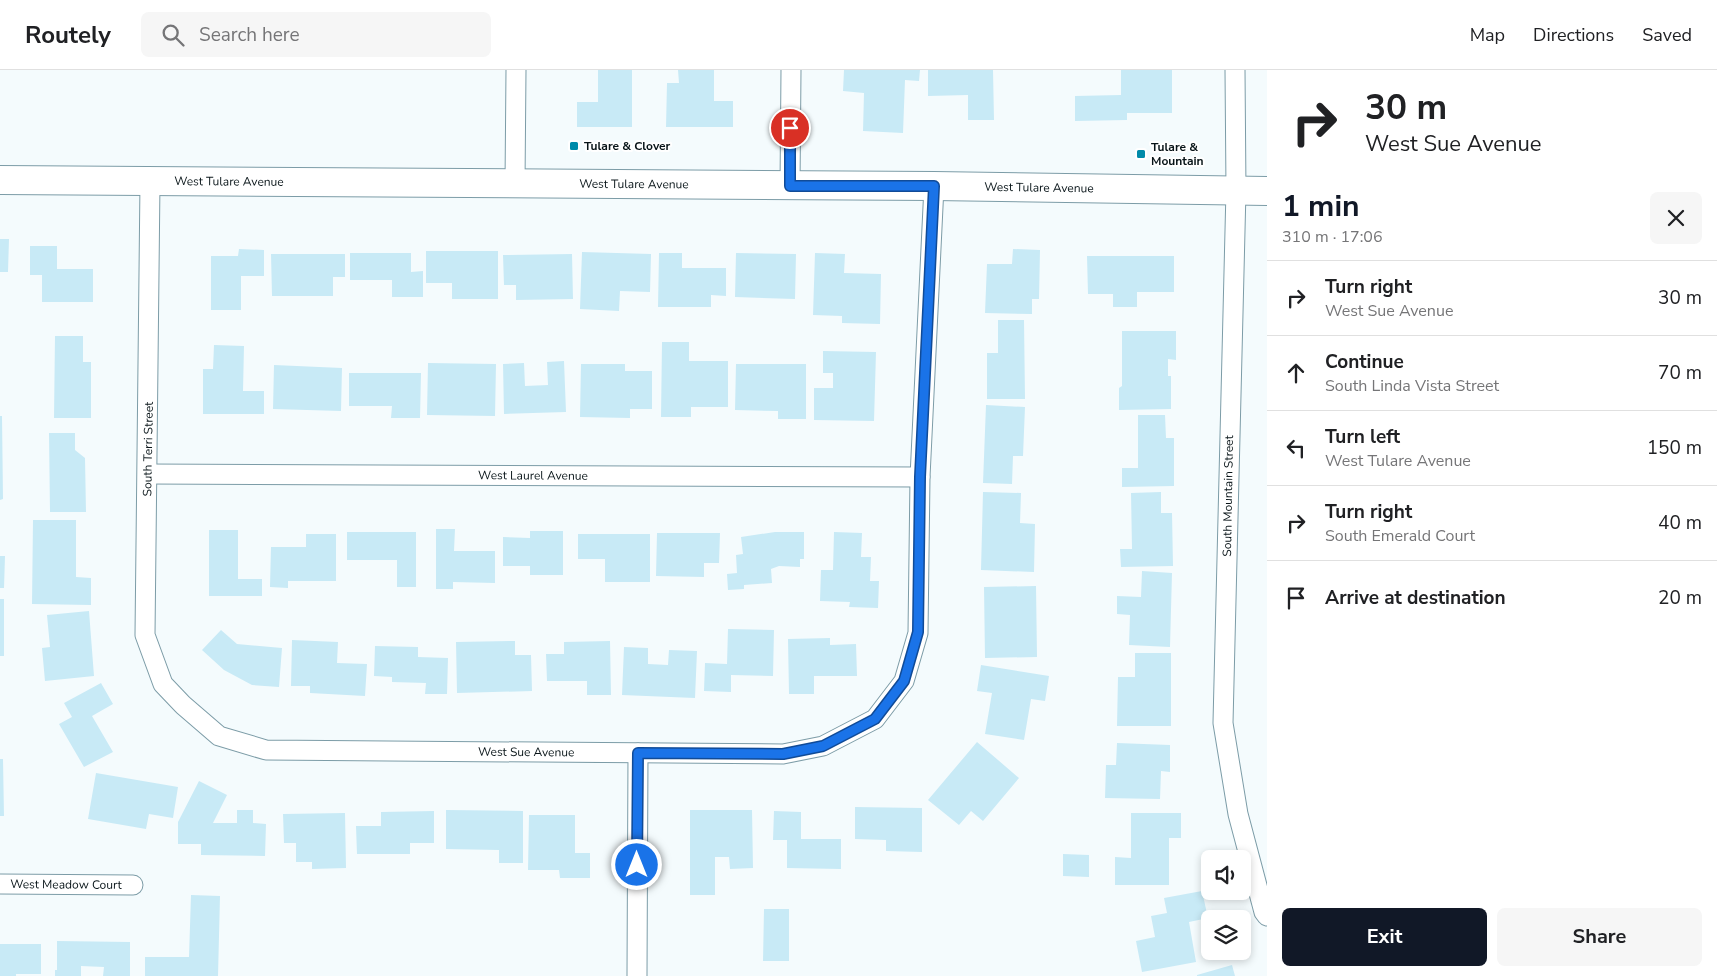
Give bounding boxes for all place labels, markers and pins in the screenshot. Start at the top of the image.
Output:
pin [769,107,811,149]
place label: Tulare & Clover [584,138,671,154]
place label: Tulare & Mountain [1151,139,1204,169]
marker: Tulare & Clover [568,140,580,152]
marker: Tulare & Mountain [1135,148,1147,160]

